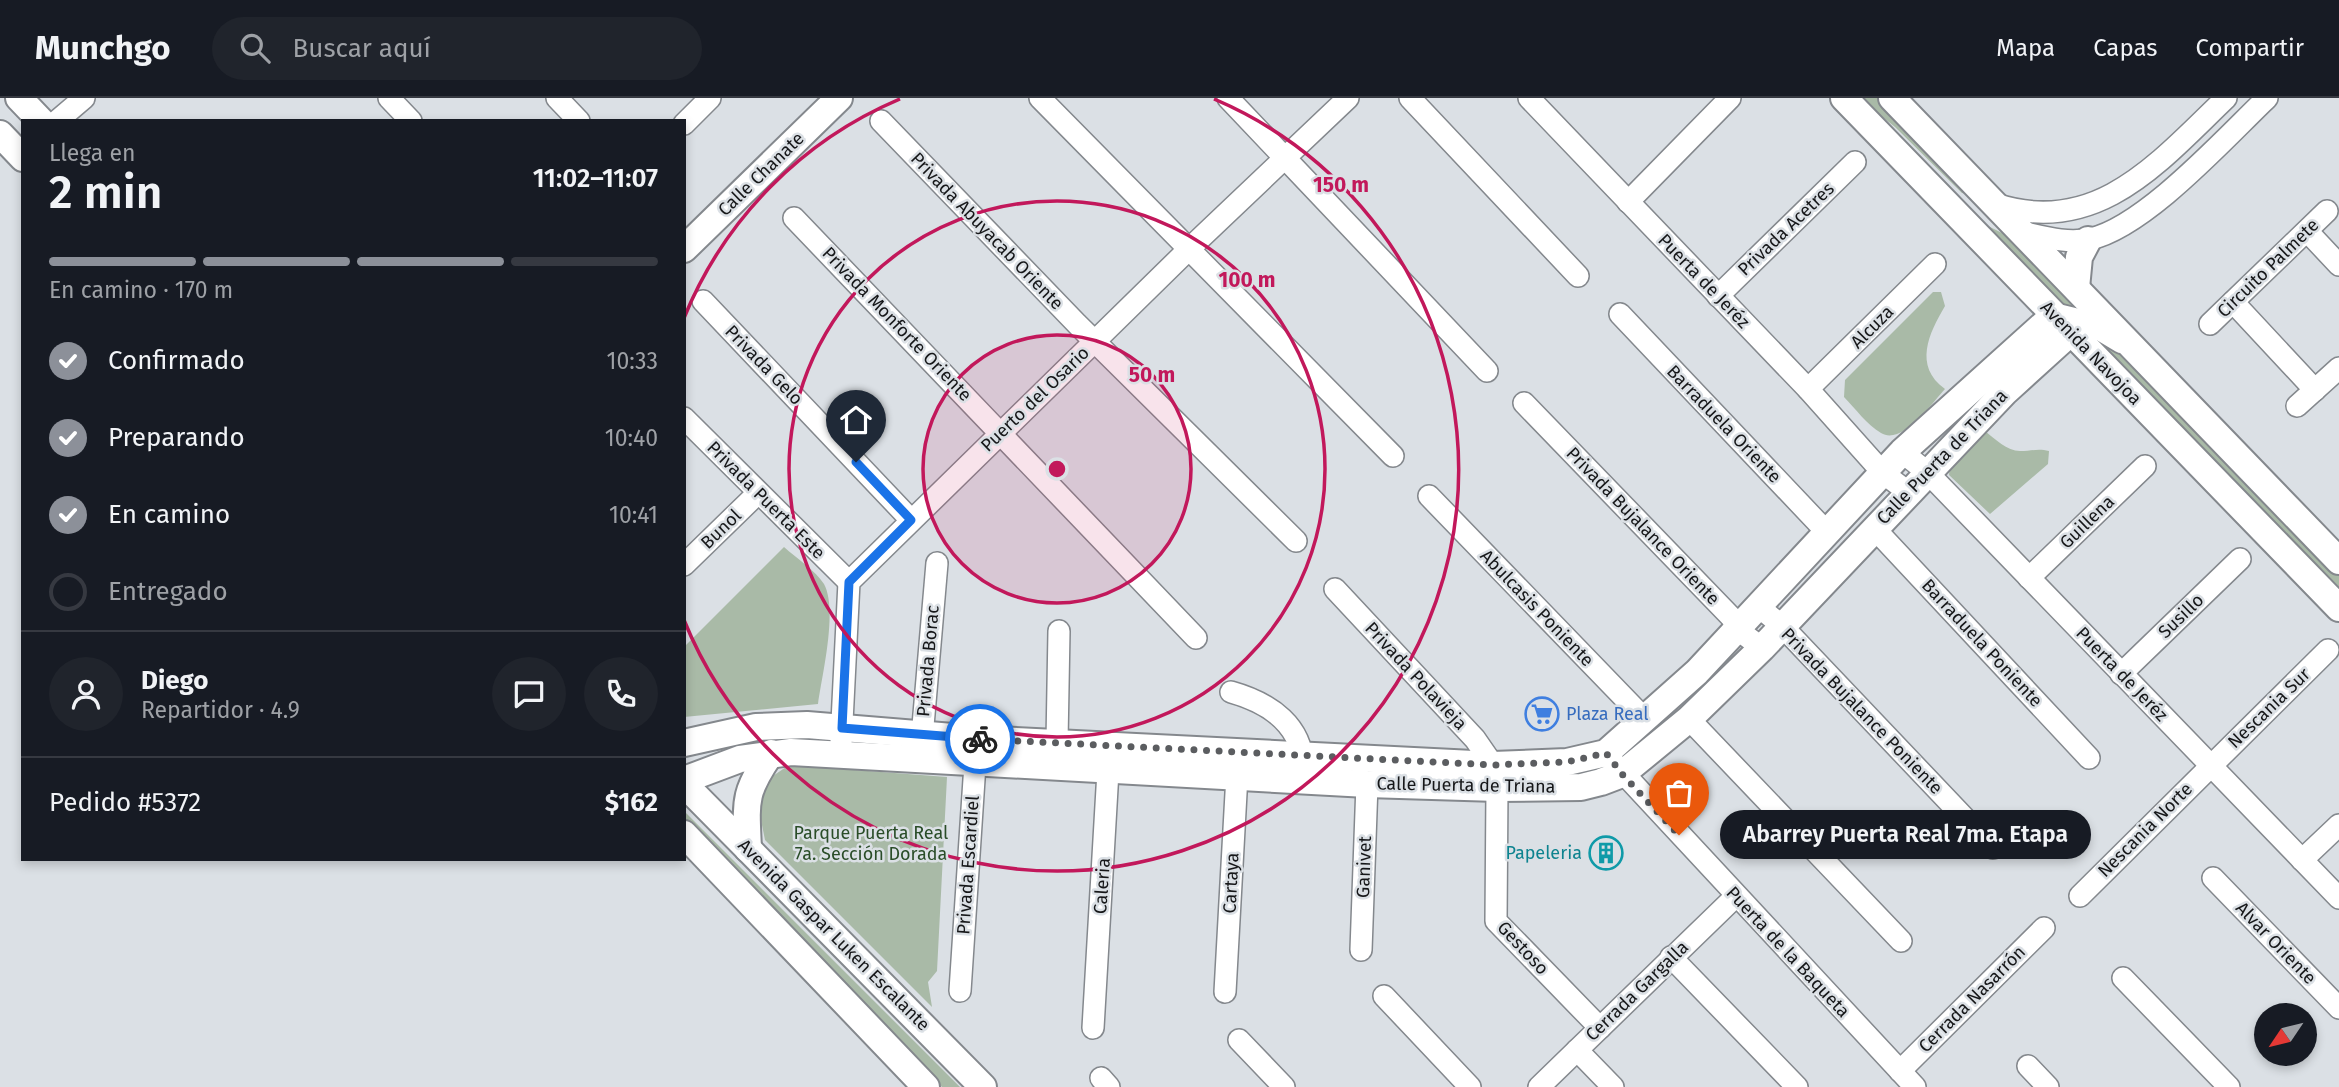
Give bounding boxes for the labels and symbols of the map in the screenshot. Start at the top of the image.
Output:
street label: Calle Chanate [713,127,809,221]
street label: Privada Abuyacab Oriente [906,148,1068,314]
text: 150 m [1313,172,1369,198]
street label: Privada Acetres [1733,178,1839,280]
street label: Circuito Palmete [2213,214,2323,322]
street label: Puerta de Jeréz [1653,229,1755,333]
street label: Privada Monforte Oriente [818,242,976,406]
text: 100 m [1218,267,1276,293]
street label: Avenida Navojoa [2036,296,2146,410]
street label: Alcuza [1846,301,1898,353]
street label: Privada Gelo [720,320,808,410]
street label: Puerto del Osario [976,342,1094,456]
street label: Barraduela Oriente [1662,360,1786,488]
text: 50 m [1129,362,1175,388]
street label: Calle Puerta de Triana [1872,385,2012,529]
pin [826,390,886,462]
street label: Privada Puerta Este [702,436,830,564]
street label: Privada Bujalance Oriente [1562,442,1724,610]
centre of rings [1045,457,1069,481]
street label: Guillena [2055,491,2119,553]
street label: Bunol [696,504,746,554]
street label: Abulcasis Poniente [1476,545,1598,671]
street label: Barraduela Poniente [1917,574,2047,712]
street label: Susillo [2154,589,2208,643]
street label: Privada Borac [912,604,944,718]
street label: Privada Polavieja [1360,617,1472,735]
street label: Puerta de Jeréz [2071,622,2173,726]
street label: Privada Bujalance Poniente [1777,623,1947,799]
street label: Nescania Sur [2223,663,2315,753]
supermarket icon: Plaza Real [1523,695,1561,733]
place label: Plaza Real [1566,703,1649,725]
courier [945,704,1015,774]
pin [1649,763,1709,835]
street label: Calle Puerta de Triana [1376,772,1556,798]
street label: Nescania Norte [2093,778,2197,882]
street label: Privada Escardiel [952,795,984,935]
callout: Abarrey Puerta Real 7ma. Etapa [1721,810,2092,860]
park label: Parque Puerta Real 7a. Sección Dorada [794,822,948,865]
building icon: Papeleria [1587,834,1625,872]
street label: Avenida Gaspar Luken Escalante [734,835,934,1035]
street label: Ganivet [1352,835,1376,898]
place label: Papeleria [1505,842,1582,864]
street label: Cartaya [1218,852,1244,914]
street label: Caleria [1089,857,1115,915]
street label: Puerta de la Baqueta [1722,882,1854,1022]
street label: Alvar Oriente [2231,897,2321,989]
street label: Gestoso [1493,917,1553,979]
street label: Cerrada Gargalla [1581,936,1693,1046]
street label: Cerrada Nasarrón [1914,941,2030,1057]
north arrow [2254,1003,2317,1066]

